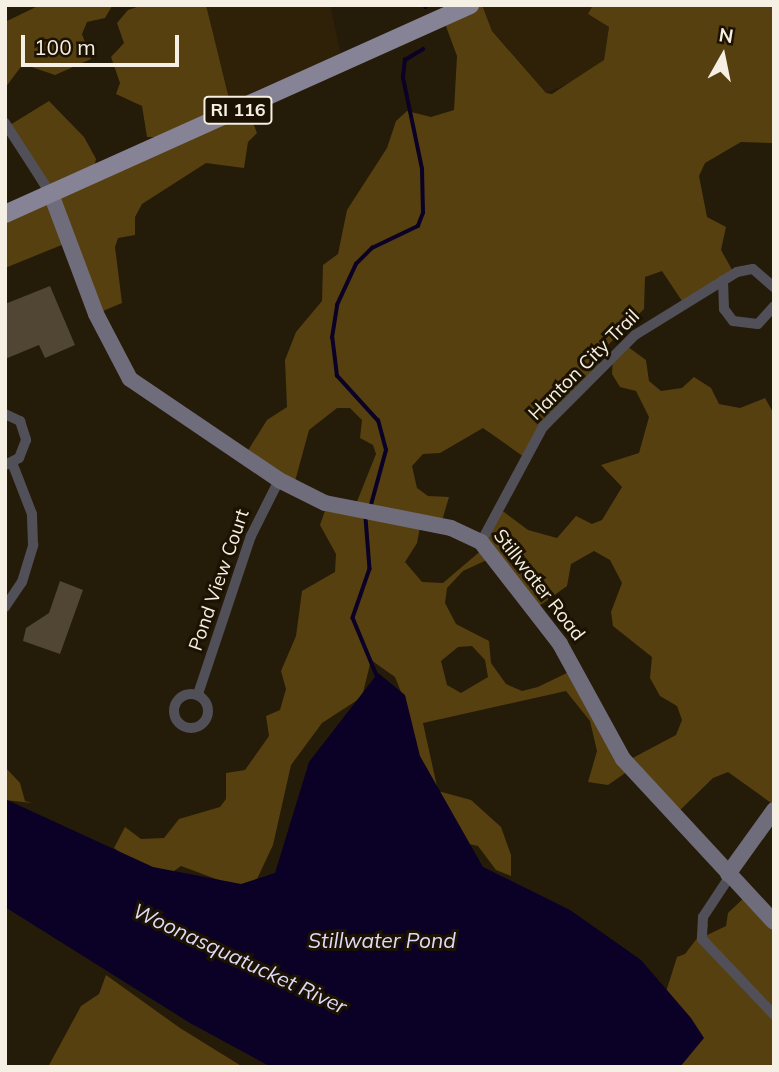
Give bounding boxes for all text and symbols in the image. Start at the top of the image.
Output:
scale bar [24,21,182,65]
north arrow [688,21,758,91]
text: N [717,22,735,48]
text: 100 m [34,34,96,60]
road number: RI 116 [203,96,273,124]
street label: Hanton City Trail [524,305,644,425]
street label: Pond View Court [184,506,254,654]
street label: Stillwater Road [488,525,590,645]
water label: Woonasquatucket River [129,897,351,1019]
water label: Stillwater Pond [308,927,456,953]

